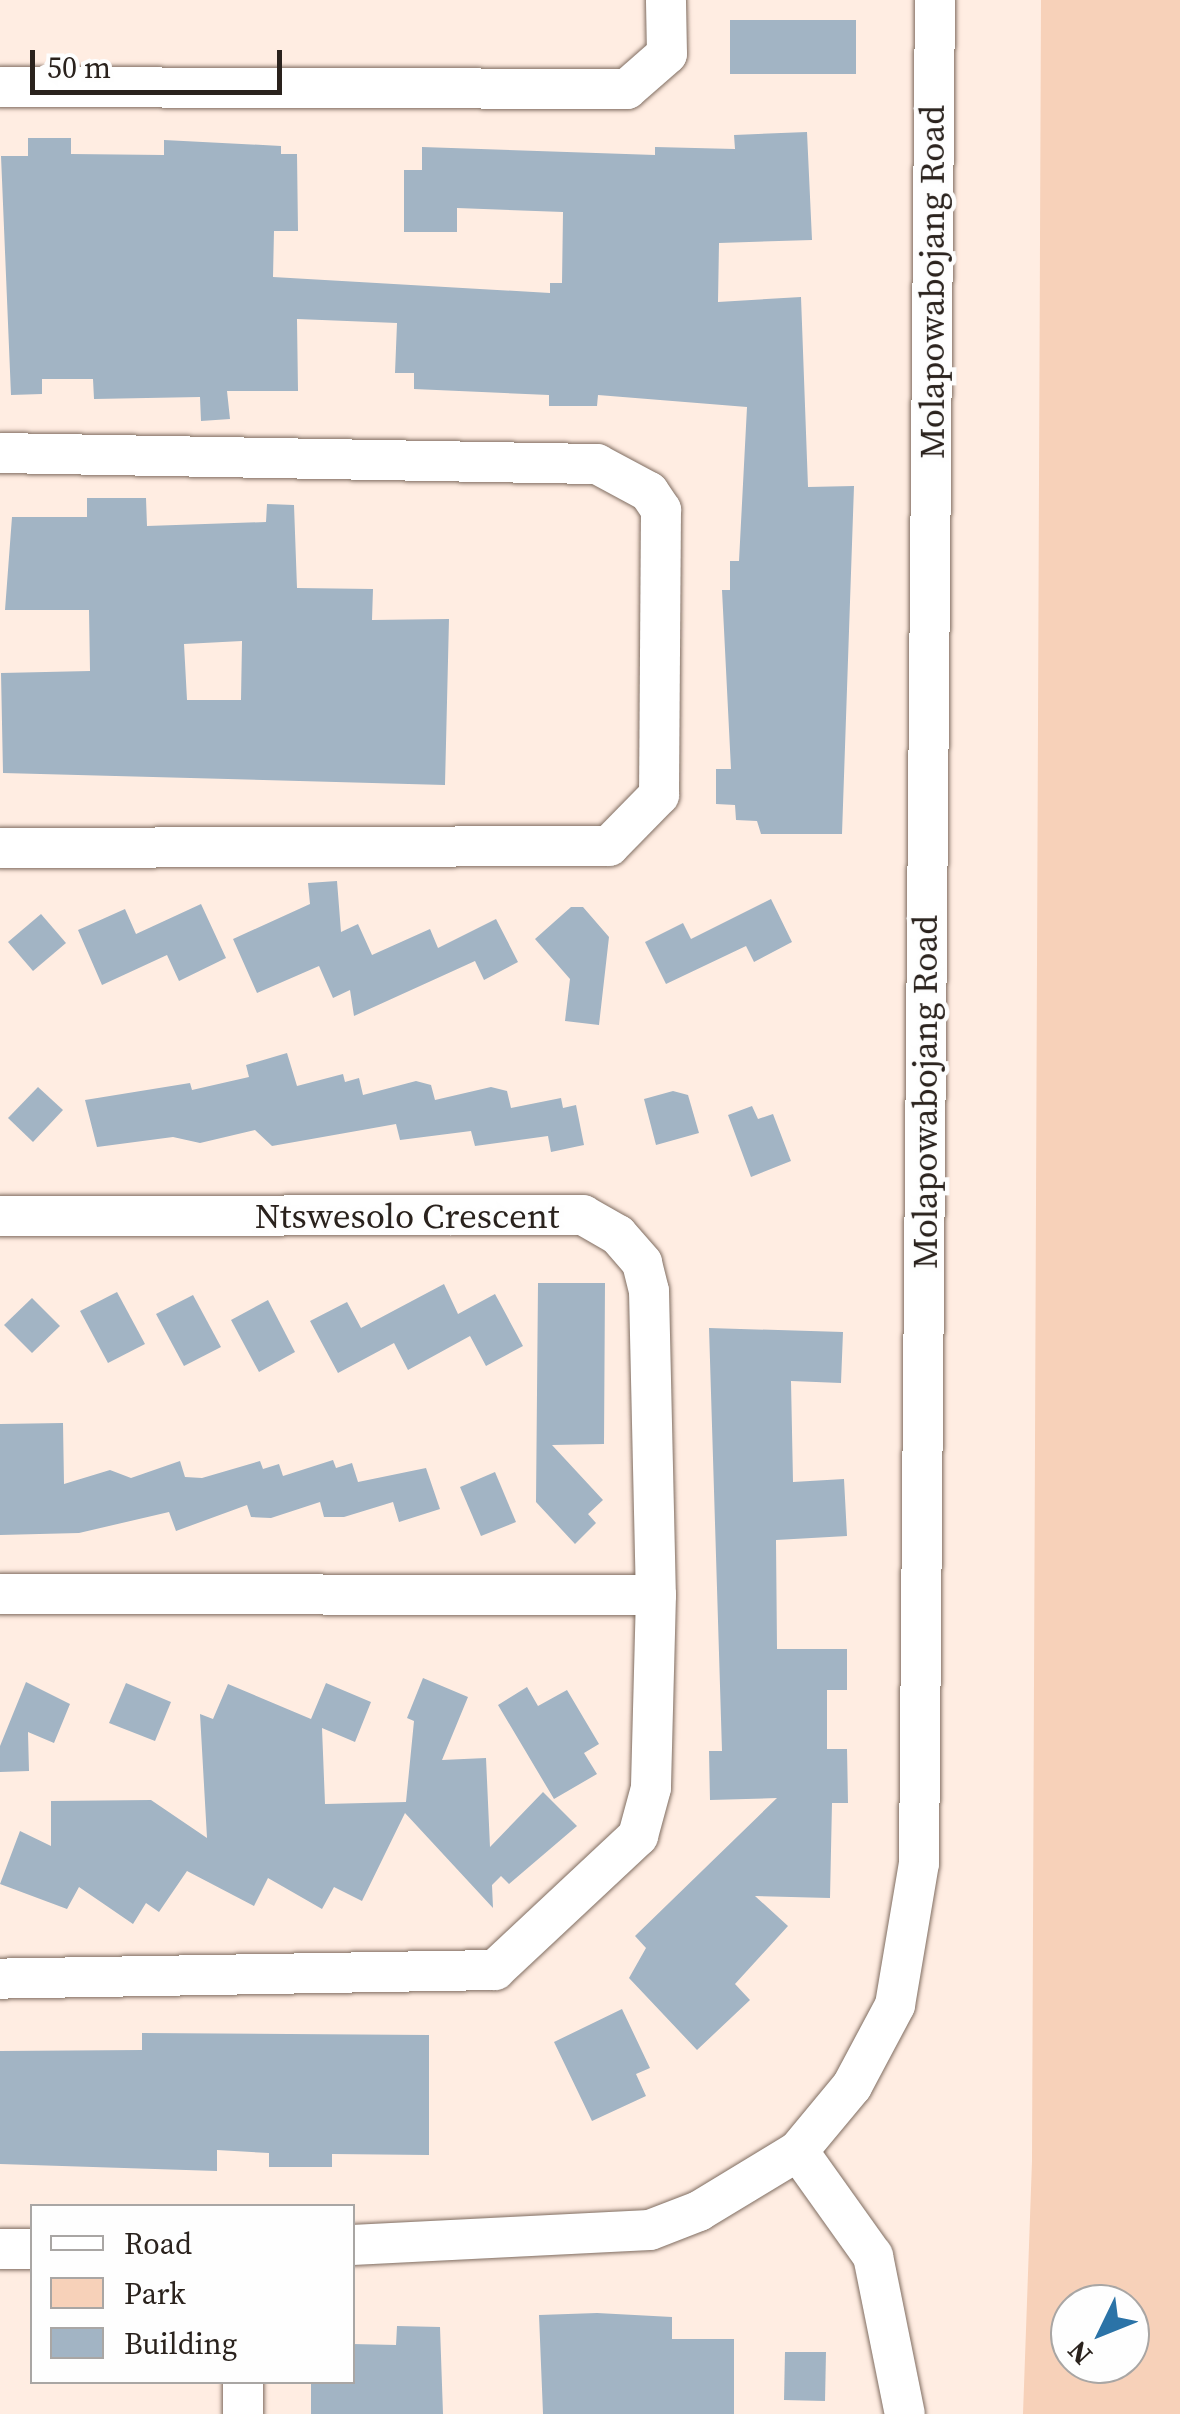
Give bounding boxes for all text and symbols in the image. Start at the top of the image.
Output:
scale bar [35,30,288,92]
text: 50 m [47,47,111,88]
street label: Molapowabojang Road [911,105,953,459]
street label: Molapowabojang Road [904,915,946,1269]
street label: Ntswesolo Crescent [255,1195,559,1237]
legend [30,2204,355,2384]
text: Road [124,2223,192,2264]
text: Park [124,2273,186,2314]
north arrow [1050,2284,1150,2384]
text: Building [124,2323,237,2364]
text: N [1059,2333,1100,2374]

